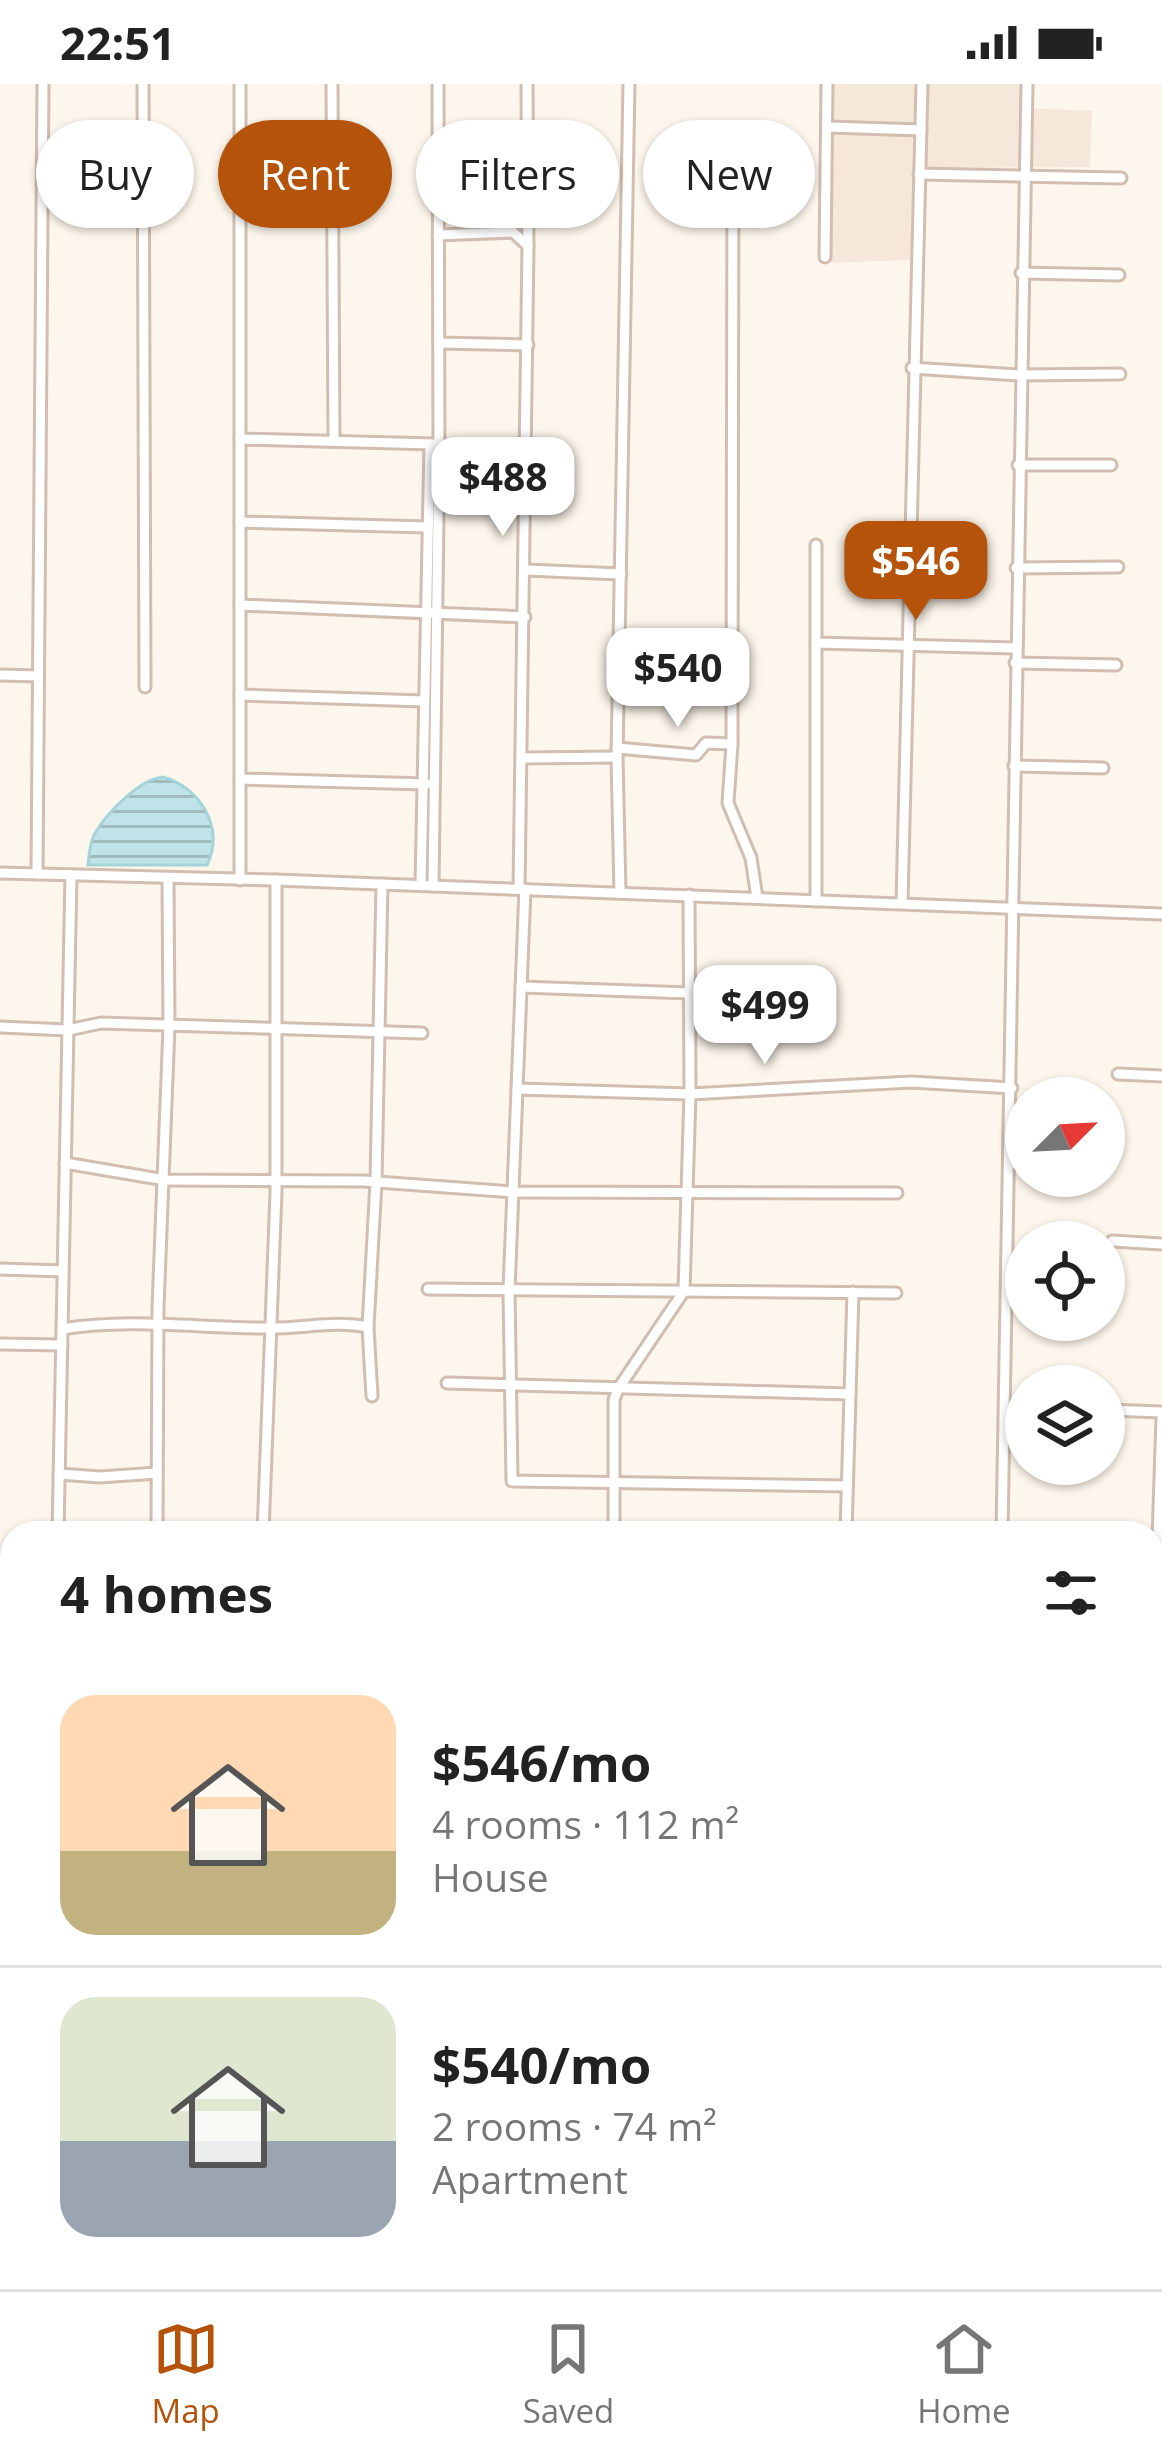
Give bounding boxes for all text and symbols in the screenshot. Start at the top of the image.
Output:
text: 22:51 [60,12,176,73]
chip: Buy [36,120,194,228]
chip: Rent [218,120,392,228]
chip: Filters [416,120,619,228]
chip: New [643,120,815,228]
pin: $488 [432,437,574,539]
text: $488 [458,449,548,502]
pin: $546 [845,521,987,623]
text: $546 [871,533,961,586]
pin: $540 [607,628,749,730]
text: $540 [633,640,723,693]
pin: $499 [694,965,836,1067]
text: $499 [720,977,810,1030]
north arrow [1005,1077,1125,1197]
map controls [1005,1077,1125,1485]
button: locate [1005,1221,1125,1341]
button: layers [1005,1365,1125,1485]
text: 4 homes [60,1558,273,1628]
icon: filters [1038,1560,1104,1626]
text: $546/mo [432,1727,651,1797]
icon: home [156,1743,300,1887]
text: 4 rooms · 112 m² [432,1797,739,1850]
text: House [432,1850,549,1903]
text: $540/mo [432,2029,651,2099]
icon: home [156,2045,300,2189]
text: 2 rooms · 74 m² [432,2099,717,2152]
text: Apartment [432,2152,628,2205]
tab: Map [151,2316,220,2433]
tab: Saved [523,2316,614,2433]
tab: Home [917,2316,1011,2433]

